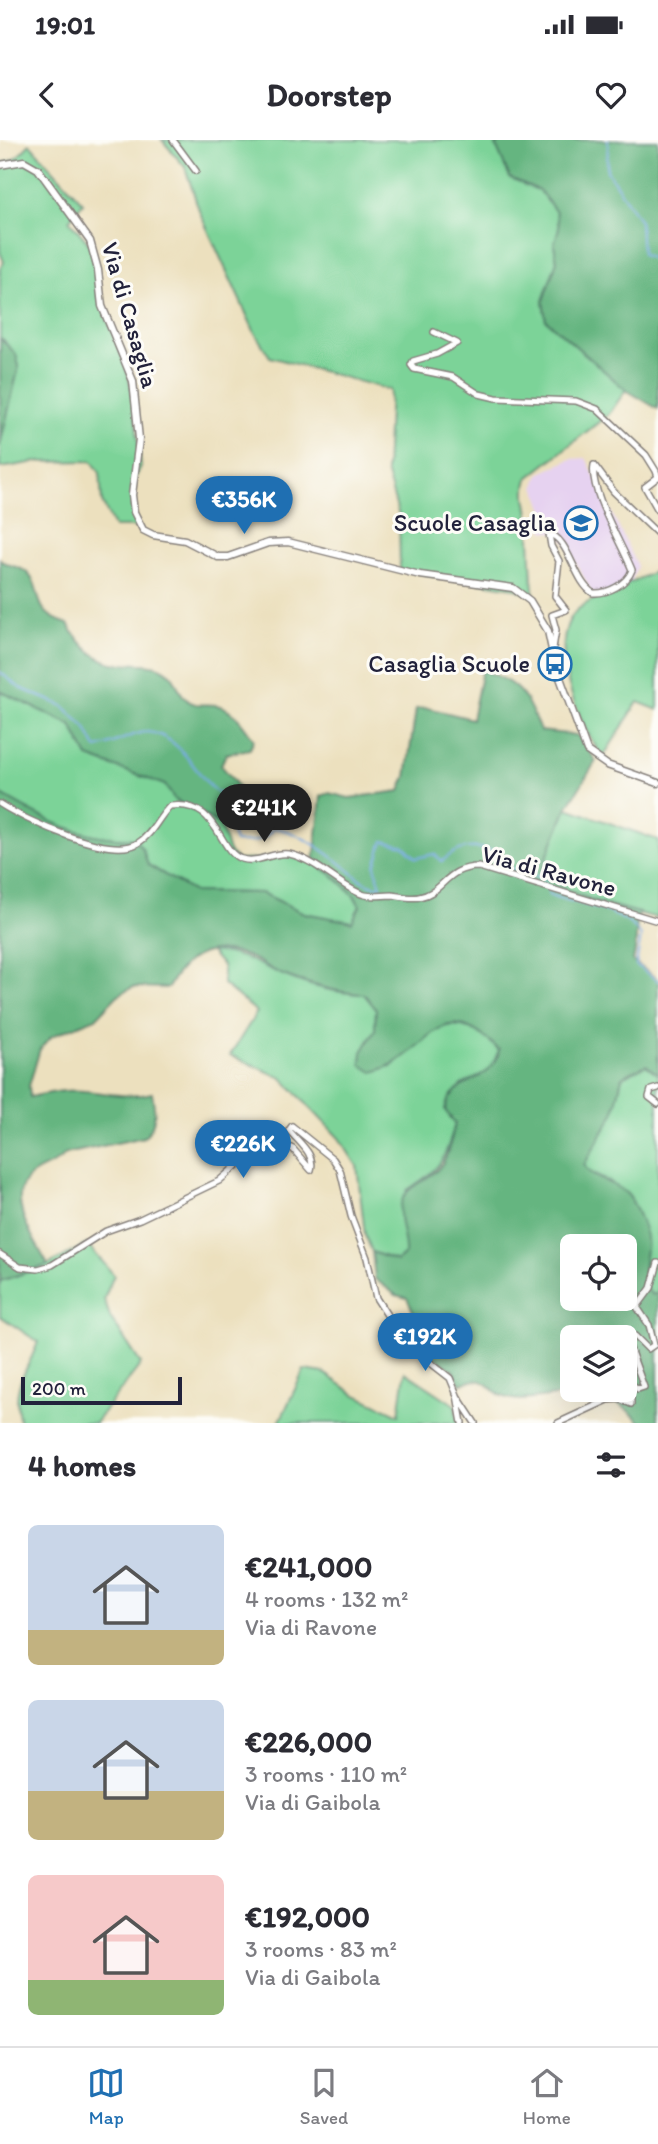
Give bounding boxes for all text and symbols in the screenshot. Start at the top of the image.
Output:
text: 19:01 [35,9,95,41]
icon: back [28,76,66,114]
text: Doorstep [266,76,392,114]
icon: heart [592,76,630,114]
street label: Via di Casaglia [96,239,165,392]
pin: €356K [195,476,293,536]
text: €356K [212,485,276,513]
school or university icon: Scuole Casaglia [562,504,600,542]
place label: Scuole Casaglia [394,508,556,537]
bus stop icon: Casaglia Scuole [536,645,574,683]
place label: Casaglia Scuole [368,649,530,678]
pin: €241K [215,784,313,844]
text: €241K [232,793,296,821]
street label: Via di Ravone [479,839,619,902]
pin: €226K [194,1121,292,1180]
text: €226K [211,1129,275,1157]
map controls [560,1234,637,1402]
button: locate [560,1234,637,1311]
pin: €192K [376,1314,474,1373]
text: €192K [394,1322,456,1350]
button: layers [560,1325,637,1402]
scale bar [21,1374,182,1406]
text: 200 m [32,1377,86,1400]
icon: filters [592,1446,630,1484]
text: 4 homes [28,1447,136,1484]
text: €241,000 [245,1548,372,1585]
icon: home [84,1553,168,1637]
text: 4 rooms · 132 m² [245,1585,408,1613]
text: Via di Ravone [245,1613,377,1641]
text: €226,000 [245,1723,372,1760]
icon: home [84,1728,168,1812]
text: 3 rooms · 110 m² [245,1760,407,1788]
text: Via di Gaibola [245,1788,381,1816]
text: €192,000 [245,1898,370,1935]
icon: home [84,1903,168,1987]
text: 3 rooms · 83 m² [245,1935,397,1963]
text: Via di Gaibola [245,1963,381,1991]
tab: Map [87,2064,125,2129]
tab: Saved [300,2064,348,2129]
tab: Home [523,2064,571,2129]

